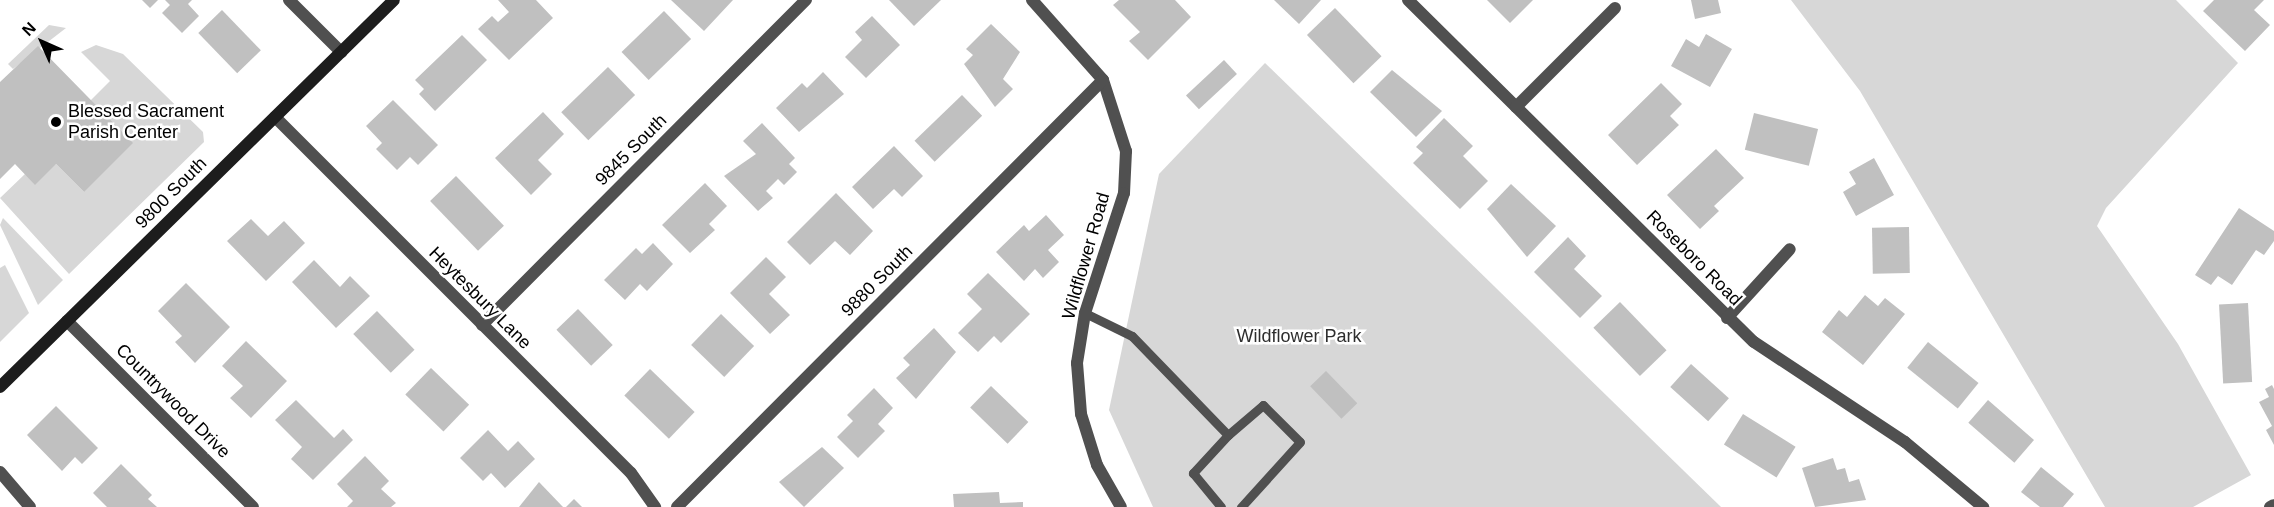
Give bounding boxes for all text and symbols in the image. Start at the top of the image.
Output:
north arrow [12,12,72,72]
text: N [19,19,39,39]
place label: Blessed Sacrament Parish Center [68,101,224,144]
street label: 9845 South [591,110,671,190]
marker: Blessed Sacrament Parish Center [49,115,63,129]
street label: 9800 South [131,153,211,233]
street label: Wildflower Road [1058,190,1114,322]
street label: Roseboro Road [1642,206,1746,310]
street label: 9880 South [837,241,917,321]
street label: Heytesbury Lane [424,242,536,354]
park label: Wildflower Park [1236,325,1362,347]
street label: Countrywood Drive [111,339,235,463]

